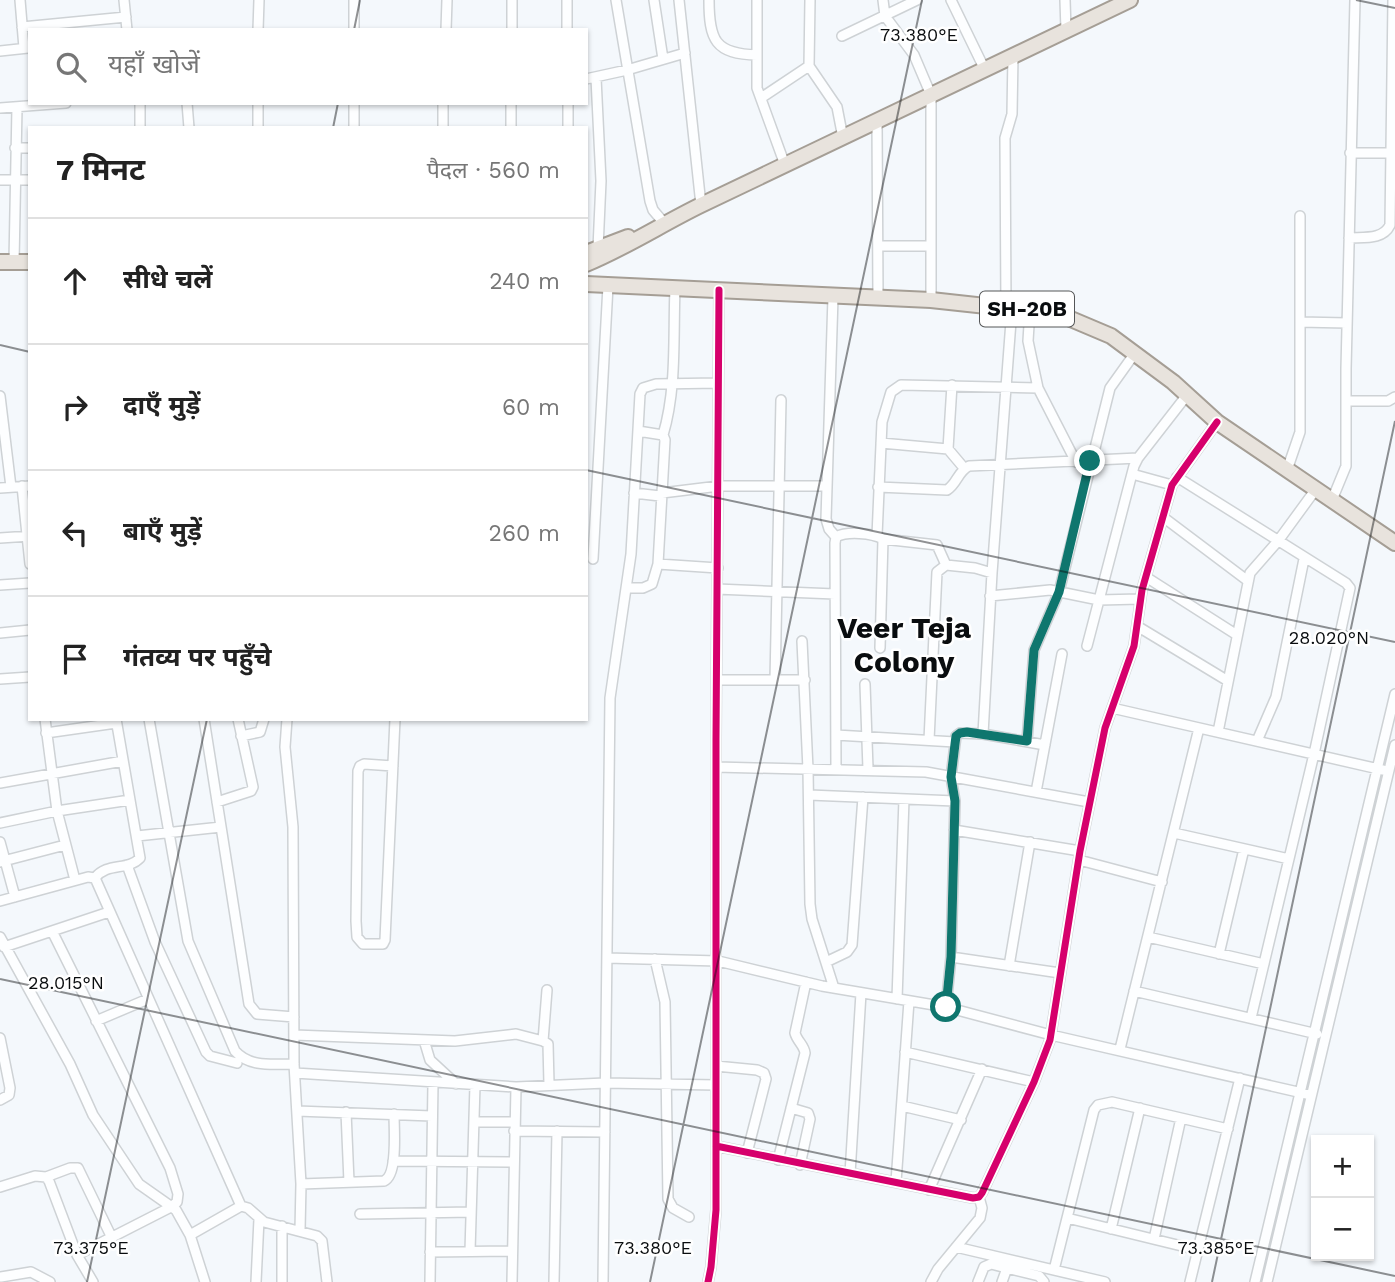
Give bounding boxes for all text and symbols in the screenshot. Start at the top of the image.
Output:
text: 73.380°E [880,24,958,45]
search box [28,28,588,105]
icon: search [52,48,90,86]
text: यहाँ खोजें [108,49,200,79]
text: 7 मिनट [56,152,145,187]
text: पैदल · 560 m [427,157,560,184]
icon: ahead [56,262,94,300]
text: सीधे चलें [123,264,212,294]
text: 240 m [489,268,560,295]
road number: SH-20B [980,292,1074,326]
icon: right [56,388,94,426]
text: दाएँ मुड़ें [123,390,200,420]
text: 60 m [502,394,560,421]
route end [1074,445,1105,476]
icon: left [56,514,94,552]
text: बाएँ मुड़ें [123,516,202,546]
text: 260 m [489,520,560,547]
district label: Veer Teja Colony [837,610,972,679]
text: 28.020°N [1289,627,1369,648]
icon: arrive [56,640,94,678]
text: गंतव्य पर पहुँचे [123,642,272,672]
text: 28.015°N [28,972,104,993]
route start [930,991,961,1022]
map controls [1311,1135,1374,1261]
button: + [1311,1135,1374,1198]
button: − [1311,1198,1374,1261]
text: 73.375°E [53,1237,129,1258]
text: 73.380°E [614,1237,692,1258]
text: 73.385°E [1177,1237,1255,1258]

